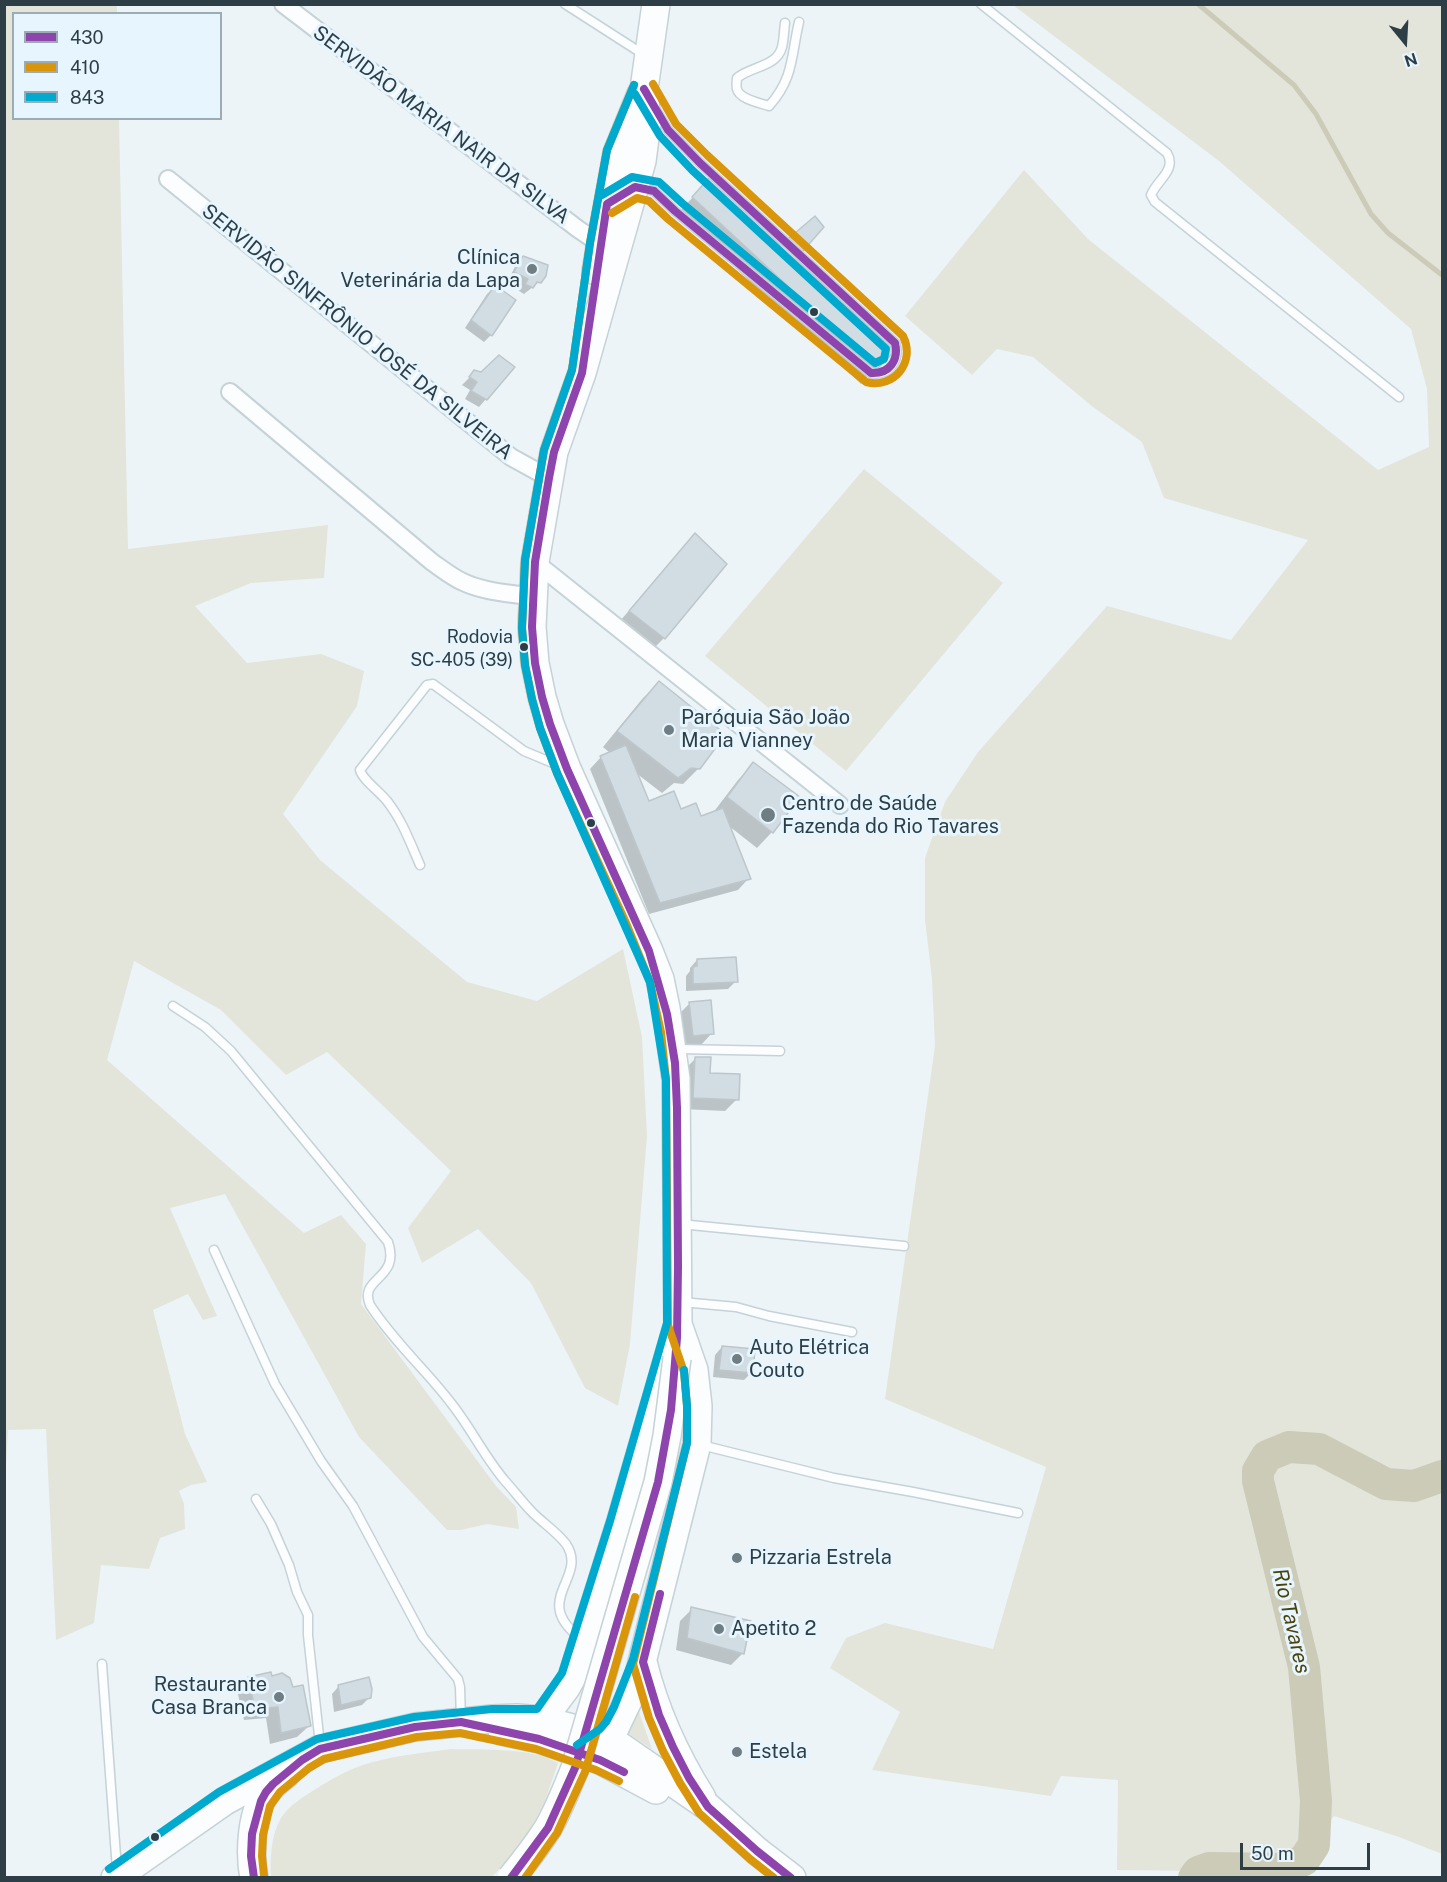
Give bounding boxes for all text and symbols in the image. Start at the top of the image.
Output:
legend [12,12,222,120]
north arrow [1375,12,1435,72]
street label: SERVIDÃO MARIA NAIR DA SILVA [308,21,574,229]
text: 430 [70,27,104,48]
text: N [1402,49,1420,71]
text: 410 [70,57,100,78]
text: 843 [70,87,104,108]
street label: SERVIDÃO SINFRÔNIO JOSÉ DA SILVEIRA [197,199,517,465]
place label: Clínica Veterinária da Lapa [341,246,520,293]
marker: Clínica Veterinária da Lapa [525,262,539,276]
unlabelled marker [808,306,820,318]
place label: Rodovia SC-405 (39) [410,626,513,668]
marker: Rodovia SC-405 (39) [518,641,530,653]
place label: Paróquia São João Maria Vianney [681,706,850,753]
marker: Paróquia São João Maria Vianney [662,723,676,737]
place label: Centro de Saúde Fazenda do Rio Tavares [782,792,999,839]
marker: Centro de Saúde Fazenda do Rio Tavares [759,806,777,824]
unlabelled marker [585,817,597,829]
place label: Auto Elétrica Couto [749,1336,869,1383]
marker: Auto Elétrica Couto [730,1352,744,1366]
place label: Pizzaria Estrela [749,1546,892,1570]
marker: Pizzaria Estrela [730,1551,744,1565]
water label: Rio Tavares [1267,1566,1315,1676]
place label: Apetito 2 [731,1617,816,1641]
marker: Apetito 2 [712,1622,726,1636]
place label: Restaurante Casa Branca [151,1673,267,1720]
marker: Restaurante Casa Branca [272,1690,286,1704]
place label: Estela [749,1740,807,1764]
marker: Estela [730,1745,744,1759]
unlabelled marker [149,1831,161,1843]
scale bar [1243,1831,1374,1869]
text: 50 m [1251,1843,1294,1864]

